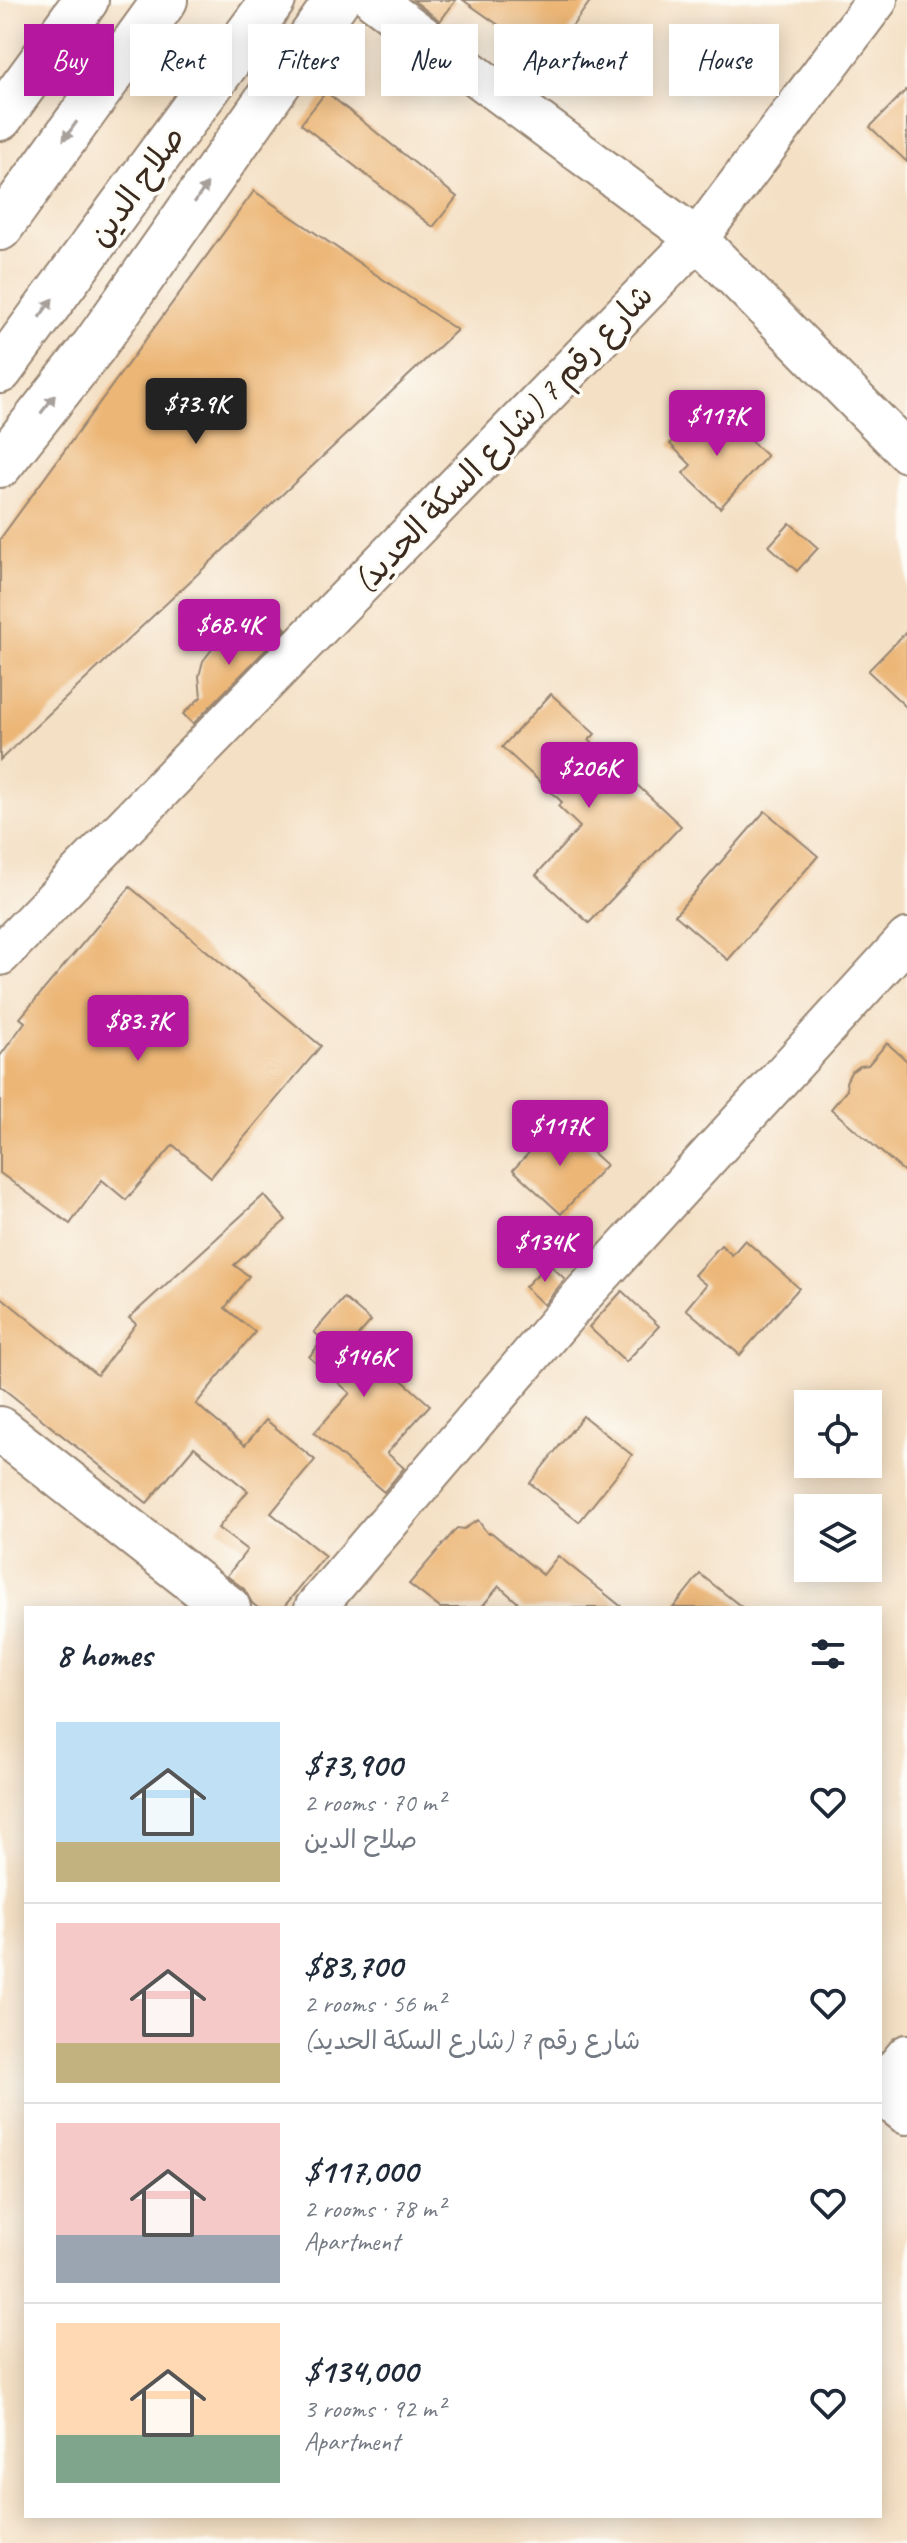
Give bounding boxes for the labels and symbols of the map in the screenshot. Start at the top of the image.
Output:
street label: صلاح الدين [79,118,195,255]
one-way arrow [62,120,78,142]
one-way arrow [193,183,208,204]
street label: شارع رقم 7 (شارع السكة الحديد) [345,275,664,604]
one-way arrow [38,297,54,319]
pin: $73.9K [131,378,261,446]
pin: $117K [661,390,773,458]
one-way arrow [40,394,56,414]
pin: $68.4K [164,599,294,667]
pin: $206K [533,742,645,810]
pin: $83.7K [73,995,203,1063]
pin: $117K [504,1100,616,1168]
pin: $134K [489,1216,601,1284]
pin: $146K [308,1331,420,1399]

